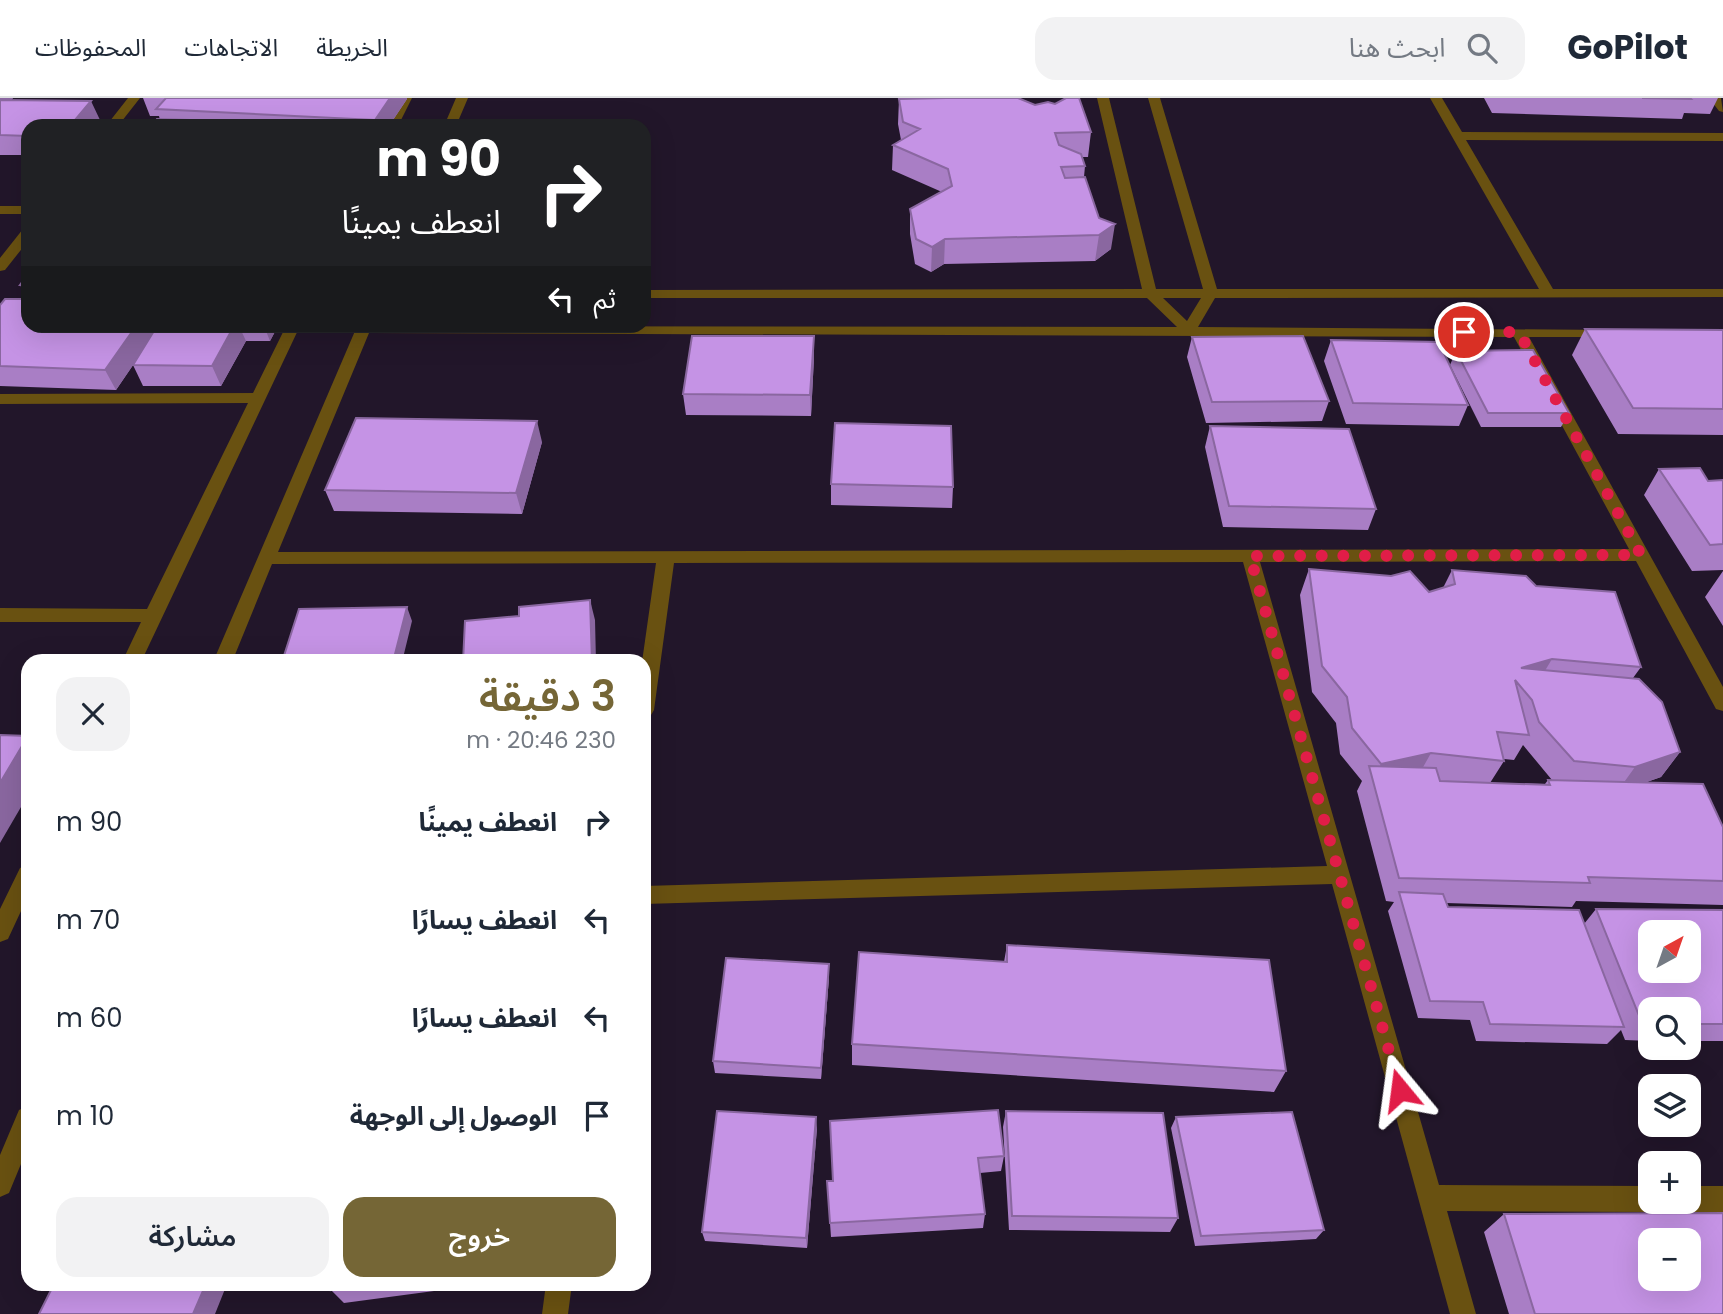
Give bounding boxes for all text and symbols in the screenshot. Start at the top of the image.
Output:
search box [1035,17,1525,80]
text: GoPilot [1567,24,1688,71]
icon: search [1463,29,1501,67]
text: ابحث هنا [1349,30,1445,66]
text: المحفوظات [35,31,146,64]
text: الاتجاهات [184,31,278,64]
text: الخريطة [316,31,388,64]
text: 90 m [377,125,501,193]
icon: right [525,147,616,238]
text: انعطف يمينًا [341,199,501,244]
icon: left [542,280,580,318]
text: ثم [594,281,616,317]
pin [1434,302,1494,362]
icon: arrive [1445,313,1483,351]
text: 3 دقيقة [479,667,616,726]
button: close [56,677,130,751]
text: 230 m · 20:46 [466,724,616,756]
icon: right [578,803,616,841]
text: 90 m [56,804,122,840]
text: انعطف يمينًا [419,804,557,840]
icon: left [578,901,616,939]
text: 70 m [56,902,120,938]
text: انعطف يسارًا [412,902,557,938]
north arrow [1638,920,1701,984]
map controls [1638,920,1701,1291]
button: search [1638,997,1701,1060]
icon: left [578,999,616,1037]
text: 60 m [56,1000,123,1036]
text: انعطف يسارًا [412,1000,557,1036]
position arrow [1363,1053,1437,1127]
button: layers [1638,1074,1701,1137]
icon: arrive [578,1097,616,1135]
text: 10 m [56,1098,114,1134]
text: الوصول إلى الوجهة [350,1098,557,1134]
button: + [1638,1151,1701,1214]
button: مشاركة [56,1197,329,1277]
button: خروج [343,1197,616,1277]
button: − [1638,1228,1701,1291]

